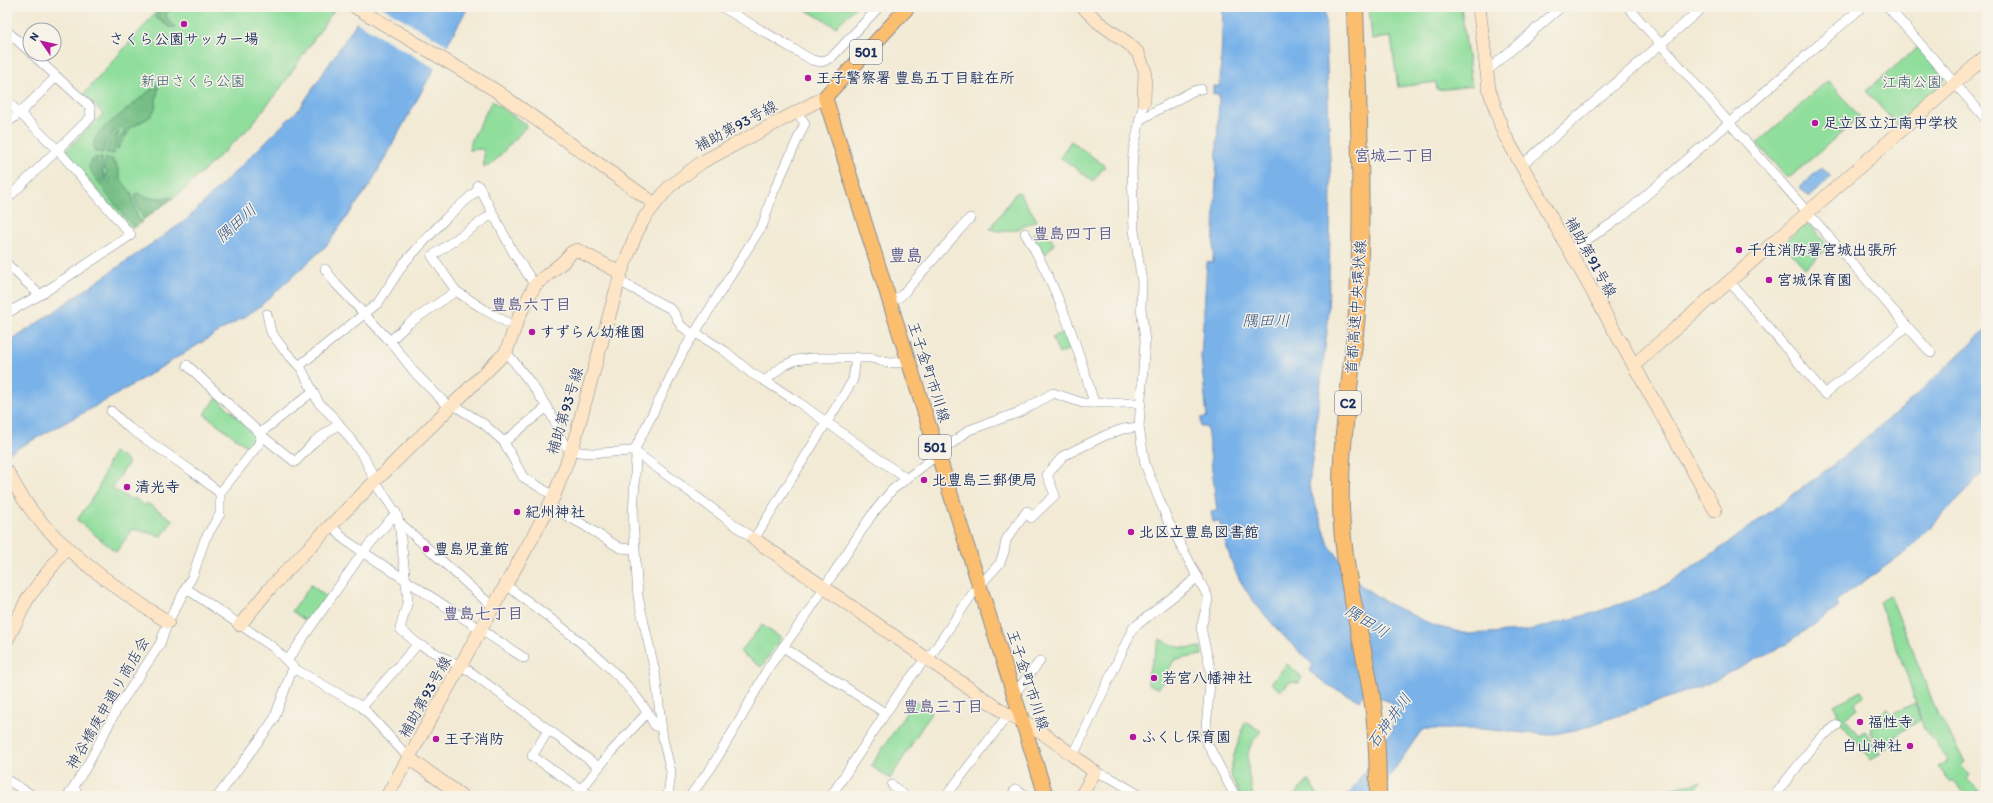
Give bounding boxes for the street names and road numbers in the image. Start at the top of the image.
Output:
road number: 501 [850,40,882,64]
street label: 補助第93号線 [692,97,780,155]
street label: 補助第91号線 [1561,213,1621,301]
street label: 首都高速中央環状線 [1342,239,1370,375]
street label: 王子金町市川線 [904,319,954,425]
street label: 補助第93号線 [543,365,587,457]
road number: C2 [1335,391,1361,415]
road number: 501 [919,435,951,459]
street label: 王子金町市川線 [1003,627,1053,733]
street label: 神谷橋庚申通り商店会 [63,634,153,772]
street label: 補助第93号線 [395,653,455,741]

